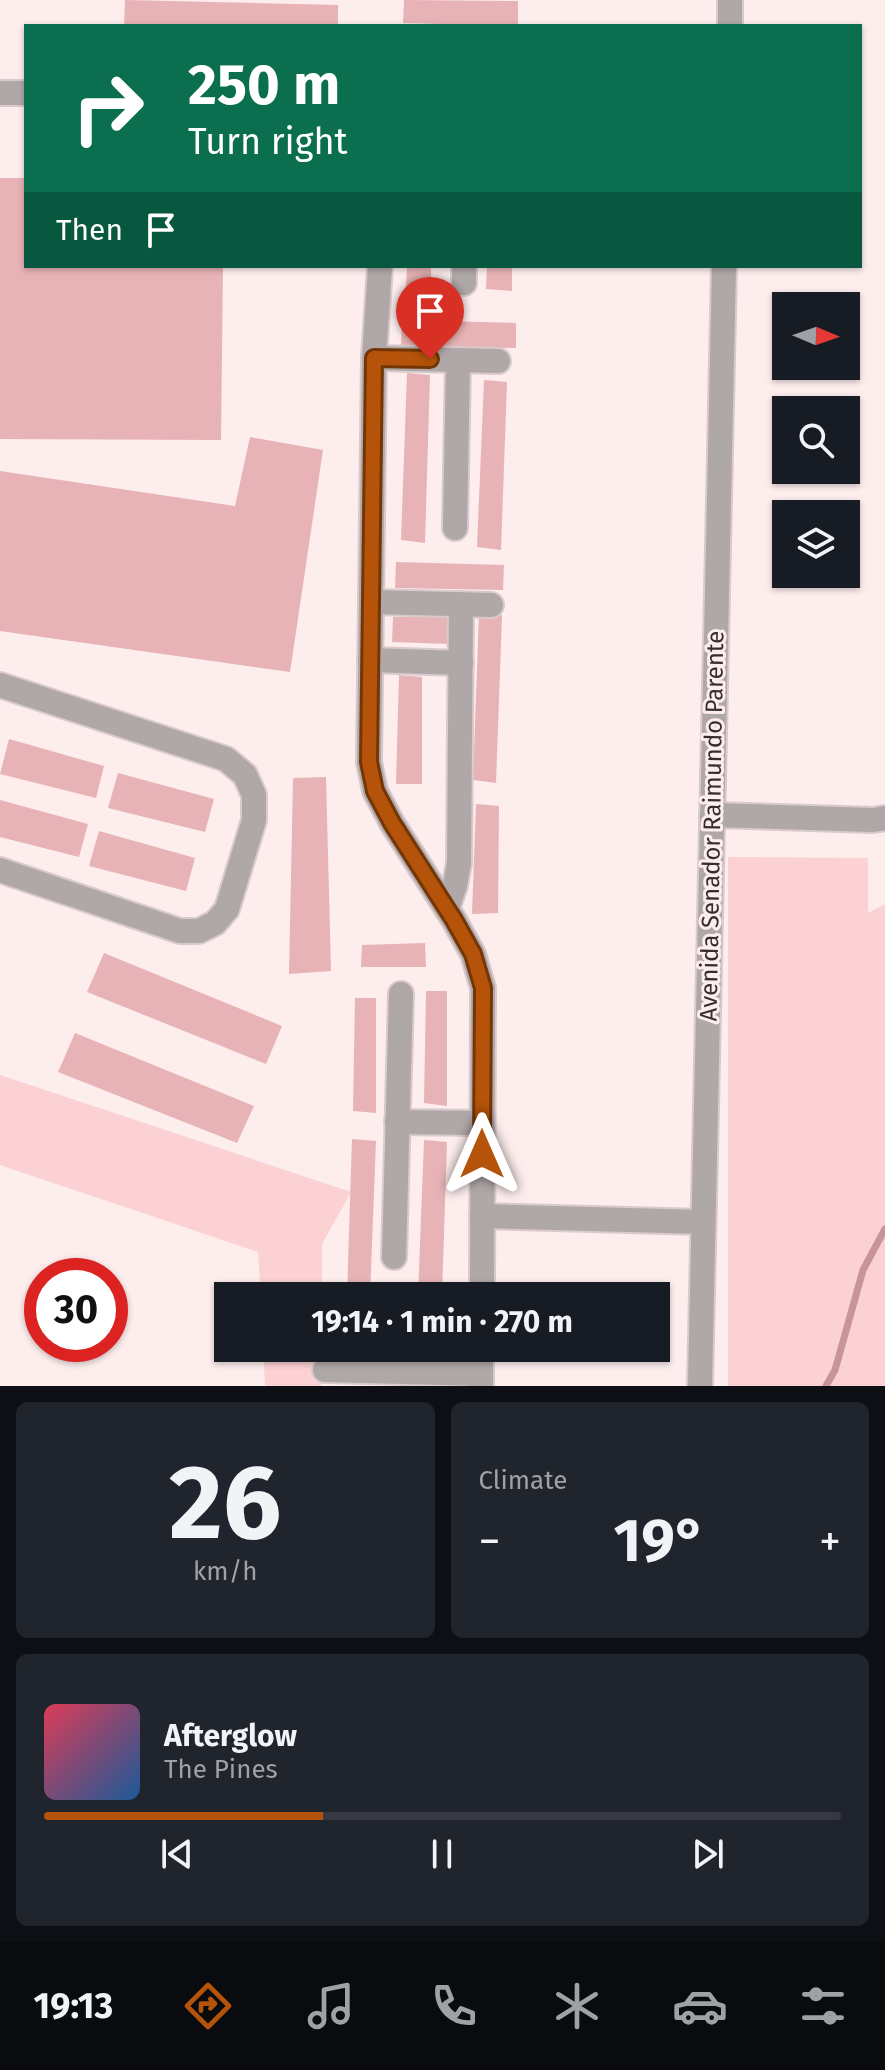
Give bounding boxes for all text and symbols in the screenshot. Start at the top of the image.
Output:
text: 250 m [188,52,340,119]
icon: right [56,56,160,160]
text: Turn right [188,120,348,164]
icon: arrive [139,208,183,252]
text: Then [56,212,123,248]
pin [396,277,464,359]
icon: arrive [408,289,452,333]
north arrow [772,292,860,380]
map controls [772,292,860,588]
button: search [772,396,860,484]
button: layers [772,500,860,588]
street label: Avenida Senador Raimundo Parente [695,630,729,1022]
position arrow [440,1112,524,1196]
speed limit sign: 30 [24,1258,128,1362]
text: 19:14 · 1 min · 270 m [311,1304,573,1340]
text: 26 [169,1441,281,1566]
text: Climate [479,1465,567,1496]
text: 19° [613,1505,706,1577]
text: − [479,1515,501,1568]
text: + [819,1515,841,1568]
text: km/h [193,1556,257,1587]
text: Afterglow [164,1718,297,1754]
text: The Pines [164,1754,278,1785]
icon: previous [155,1832,199,1876]
icon: pause [420,1832,464,1876]
icon: next [686,1832,730,1876]
icon: directions [180,1978,236,2034]
icon: music [303,1978,359,2034]
icon: phone [426,1978,482,2034]
icon: climate [549,1978,605,2034]
icon: car [672,1978,728,2034]
icon: filters [795,1978,851,2034]
text: 19:13 [34,1984,113,2028]

